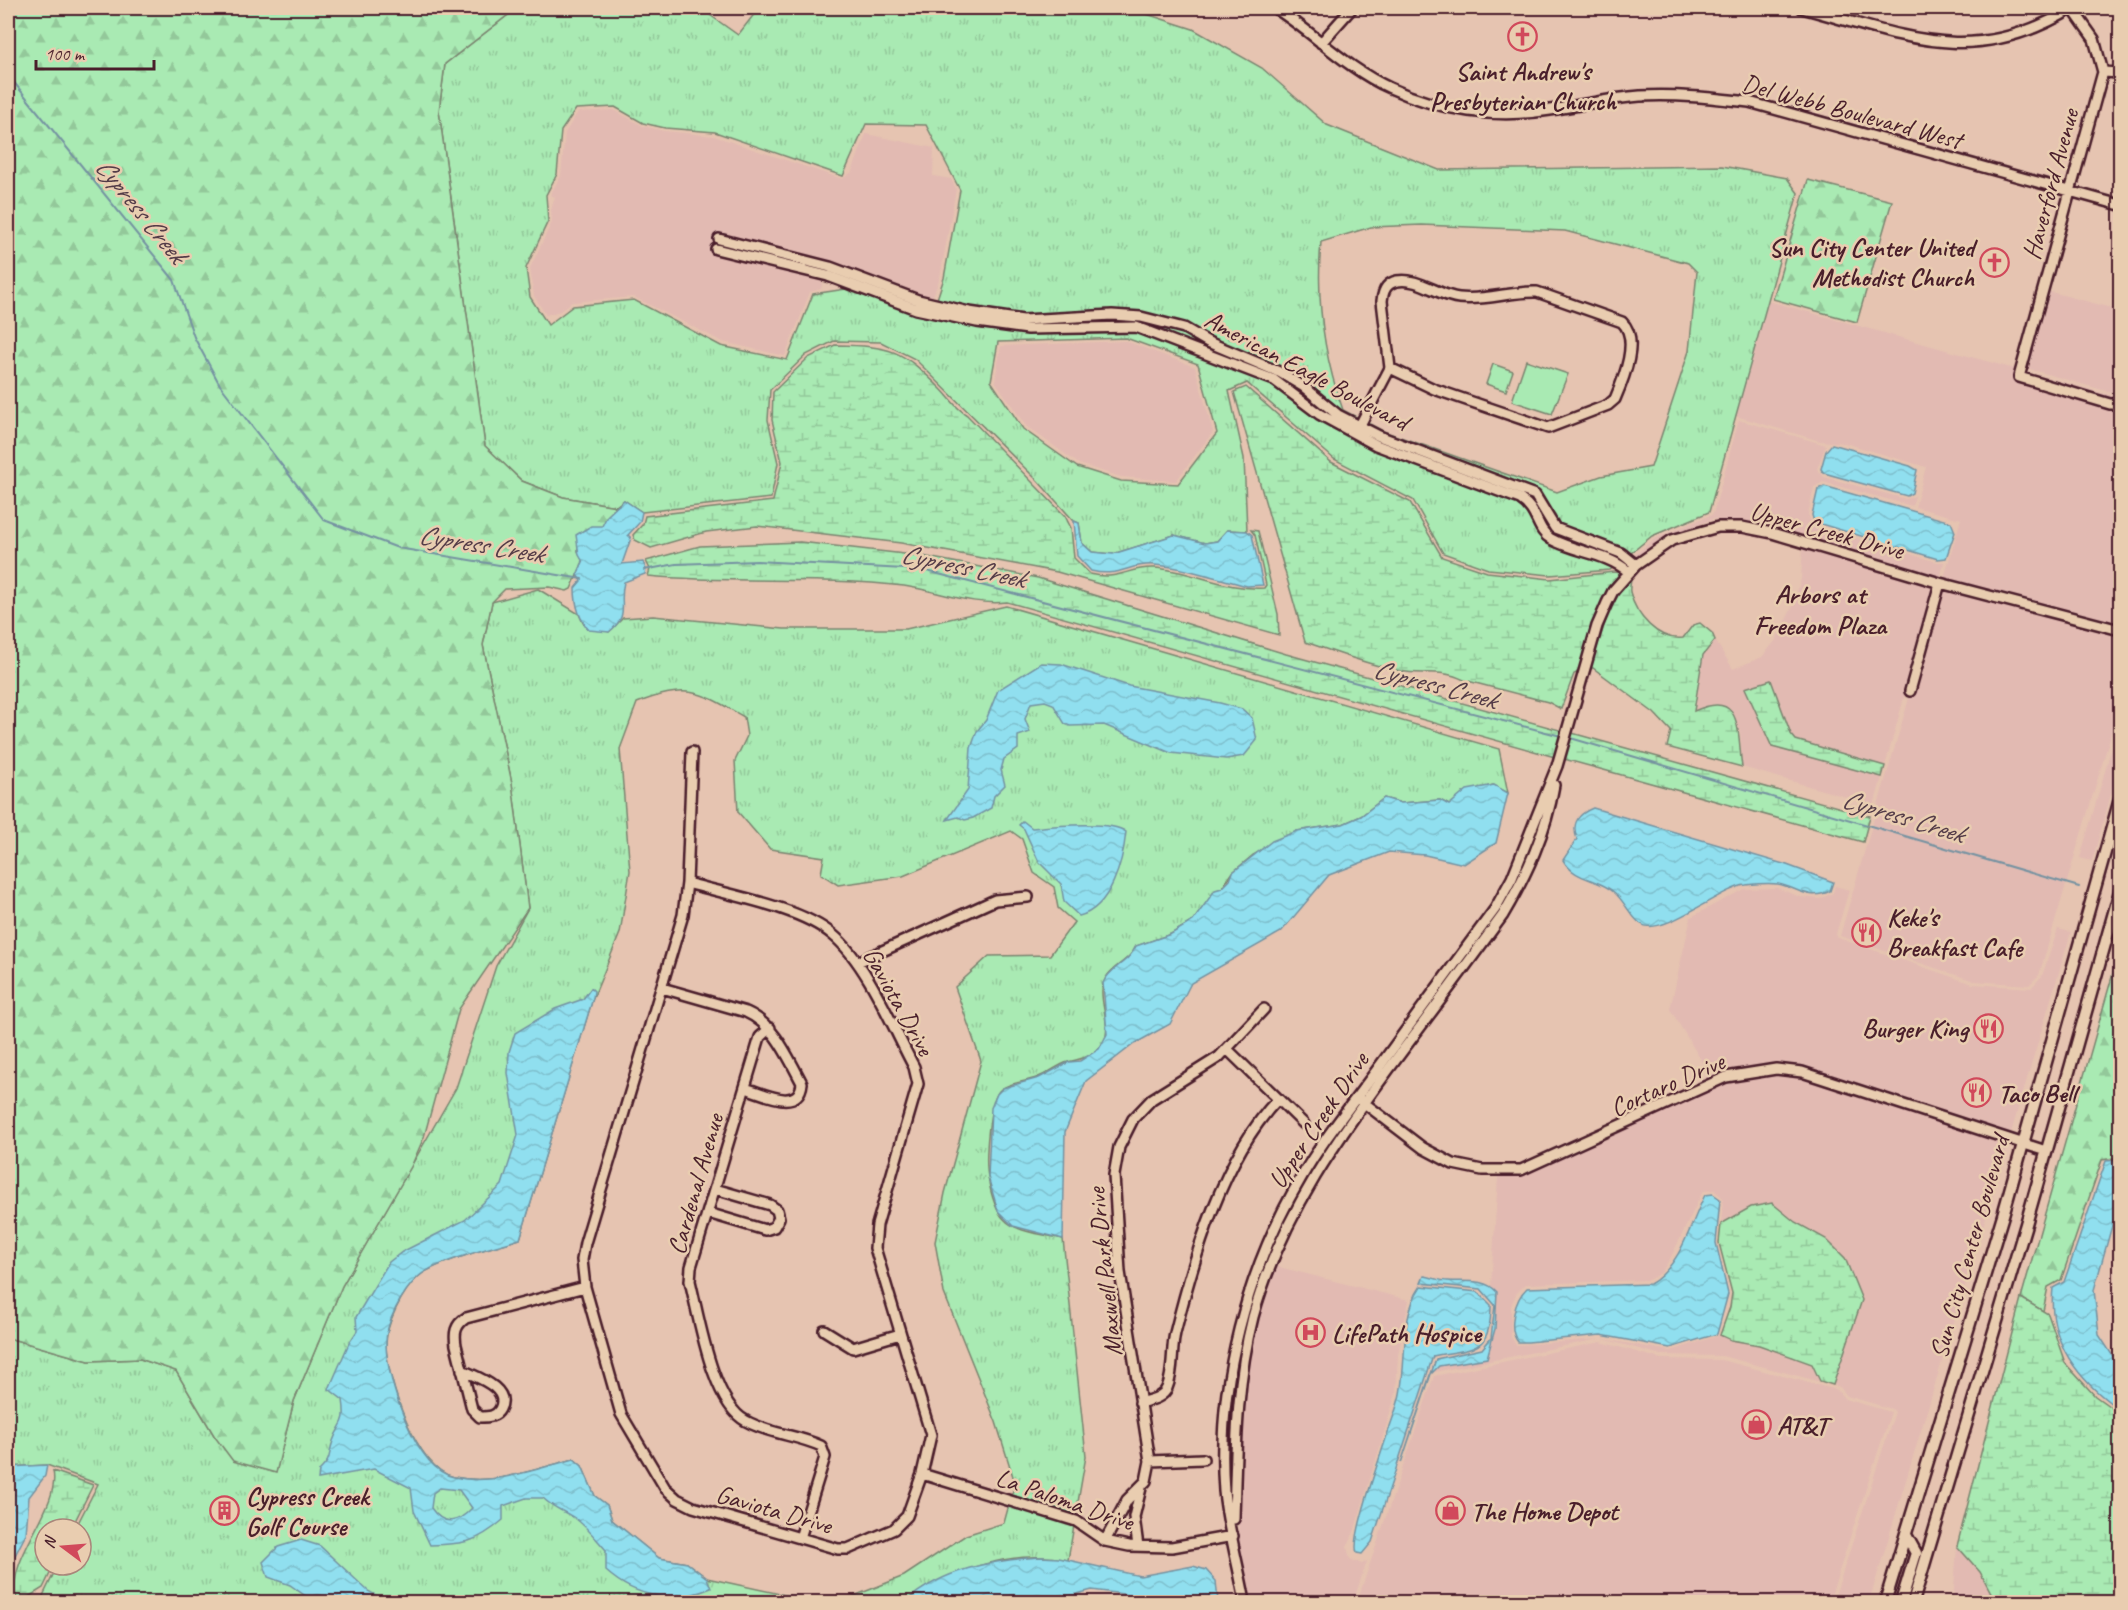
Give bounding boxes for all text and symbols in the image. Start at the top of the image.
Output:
church icon: Saint Andrew's Presbyterian Church [1507,21,1539,53]
scale bar [36,33,154,71]
text: 100 m [45,43,86,65]
place label: Saint Andrew's Presbyterian Church [1430,55,1617,118]
street label: Del Webb Boulevard West [1738,66,1969,158]
street label: Haverford Avenue [2015,104,2087,263]
water label: Cypress Creek [88,151,197,273]
place label: Sun City Center United Methodist Church [1769,231,1979,294]
church icon: Sun City Center United Methodist Church [1979,246,2011,278]
street label: American Eagle Boulevard [1199,303,1418,440]
street label: Upper Creek Drive [1747,494,1909,567]
water label: Cypress Creek [416,517,551,571]
water label: Cypress Creek [898,536,1033,597]
district label: Arbors at Freedom Plaza [1754,577,1888,642]
water label: Cypress Creek [1370,651,1505,718]
water label: Cypress Creek [1838,781,1973,852]
place label: Keke's Breakfast Cafe [1887,901,2025,964]
restaurant icon: Keke's Breakfast Cafe [1850,916,1882,948]
street label: Gaviota Drive [855,941,943,1063]
place label: Burger King [1862,1012,1971,1045]
restaurant icon: Burger King [1973,1012,2005,1044]
street label: Cortaro Drive [1605,1044,1731,1124]
street label: Upper Creek Drive [1261,1045,1377,1195]
restaurant icon: Taco Bell [1961,1077,1993,1109]
place label: Taco Bell [1998,1077,2081,1110]
street label: Cardenal Avenue [660,1109,732,1258]
street label: Sun City Center Boulevard [1922,1128,2018,1362]
street label: Maxwell Park Drive [1079,1185,1130,1358]
hospital icon: LifePath Hospice [1295,1317,1327,1349]
place label: LifePath Hospice [1332,1317,1483,1350]
shop icon: AT&T [1740,1409,1772,1441]
place label: AT&T [1777,1409,1834,1442]
street label: La Paloma Drive [992,1461,1139,1539]
street label: Gaviota Drive [712,1477,837,1542]
place label: Cypress Creek Golf Course [246,1480,371,1543]
building icon: Cypress Creek Golf Course [209,1495,241,1527]
shop icon: The Home Depot [1434,1495,1466,1527]
place label: The Home Depot [1471,1495,1620,1528]
north arrow [33,1517,93,1577]
text: N [39,1533,61,1551]

